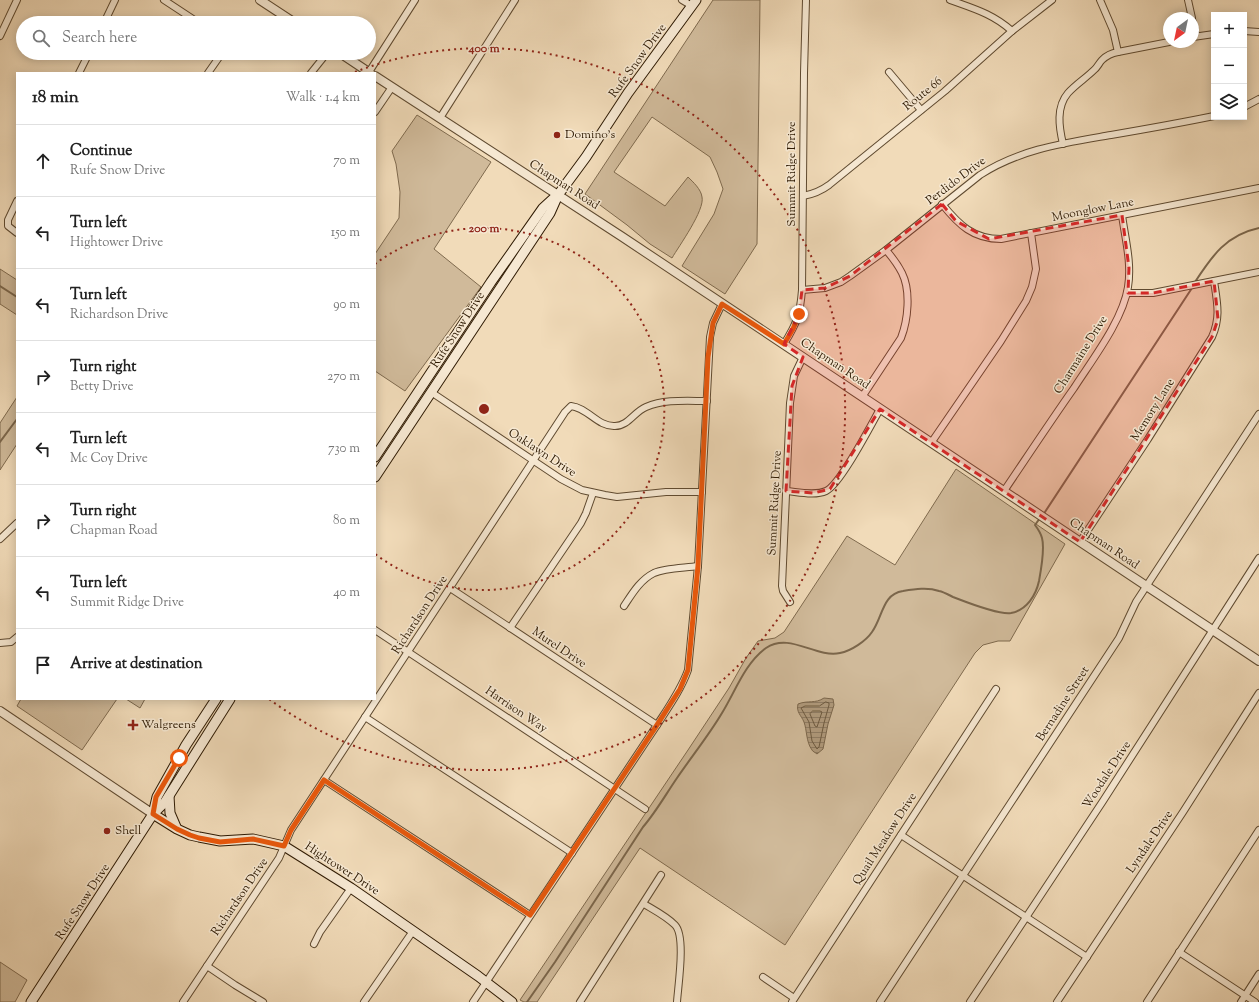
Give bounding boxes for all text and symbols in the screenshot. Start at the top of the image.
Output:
north arrow [1163,12,1199,48]
map controls [1211,12,1247,120]
button: + [1211,12,1247,48]
search box [16,16,376,60]
street label: Rufe Snow Drive [605,20,671,102]
icon: search [30,27,52,49]
text: Search here [62,28,137,49]
text: 400 m [467,40,500,58]
button: − [1211,48,1247,84]
street label: Route 66 [899,73,947,115]
button: layers [1211,84,1247,120]
text: 18 min [32,86,79,110]
text: Walk · 1.4 km [286,89,360,107]
street label: Summit Ridge Drive [783,121,801,227]
place label: Domino's [565,126,615,144]
marker: Domino's [552,130,562,140]
text: Continue [70,141,132,162]
icon: ahead [32,150,54,172]
text: 70 m [333,152,360,170]
street label: Perdido Drive [922,152,990,210]
street label: Chapman Road [525,155,603,215]
text: Rufe Snow Drive [70,162,165,180]
street label: Moonglow Lane [1050,193,1136,227]
text: Turn left [70,213,127,234]
text: 200 m [469,220,499,238]
icon: left [32,222,54,244]
text: 150 m [331,224,360,242]
text: Hightower Drive [70,234,163,252]
text: Turn left [70,285,127,306]
street label: Rufe Snow Drive [426,288,490,372]
icon: left [32,294,54,316]
text: 90 m [333,296,360,314]
route end [790,305,808,323]
text: Richardson Drive [70,306,168,324]
street label: Charmaine Drive [1050,312,1113,398]
street label: Chapman Road [796,334,874,394]
text: Turn right [70,357,136,378]
icon: right [32,366,54,388]
text: 270 m [327,368,360,386]
street label: Memory Lane [1127,375,1180,445]
text: Betty Drive [70,378,134,396]
centre of rings [477,402,491,416]
street label: Oaklawn Drive [504,424,580,482]
text: Turn left [70,429,127,450]
icon: left [32,438,54,460]
text: 730 m [328,440,360,458]
text: Mc Coy Drive [70,450,148,468]
street label: Summit Ridge Drive [763,450,787,556]
text: Turn right [70,501,136,522]
icon: right [32,510,54,532]
text: 80 m [333,512,360,530]
street label: Chapman Road [1065,514,1143,574]
text: Chapman Road [70,522,158,540]
street label: Richardson Drive [388,572,452,658]
text: Turn left [70,573,127,594]
icon: left [32,582,54,604]
text: 40 m [333,584,360,602]
text: Summit Ridge Drive [70,594,184,612]
street label: Murel Drive [528,623,590,673]
icon: arrive [32,654,54,676]
text: Arrive at destination [70,654,203,675]
street label: Bernadine Street [1032,663,1094,745]
street label: Harrison Way [481,682,551,738]
place label: Walgreens [141,716,196,734]
marker: Walgreens [128,720,138,730]
street label: Woodale Drive [1078,737,1136,813]
route start [170,749,188,767]
street label: Quail Meadow Drive [848,789,922,889]
street label: Lyndale Drive [1122,807,1178,877]
place label: Shell [115,822,142,840]
marker: Shell [102,826,112,836]
street label: Hightower Drive [301,838,383,900]
street label: Richardson Drive [207,854,273,940]
street label: Rufe Snow Drive [51,860,115,944]

